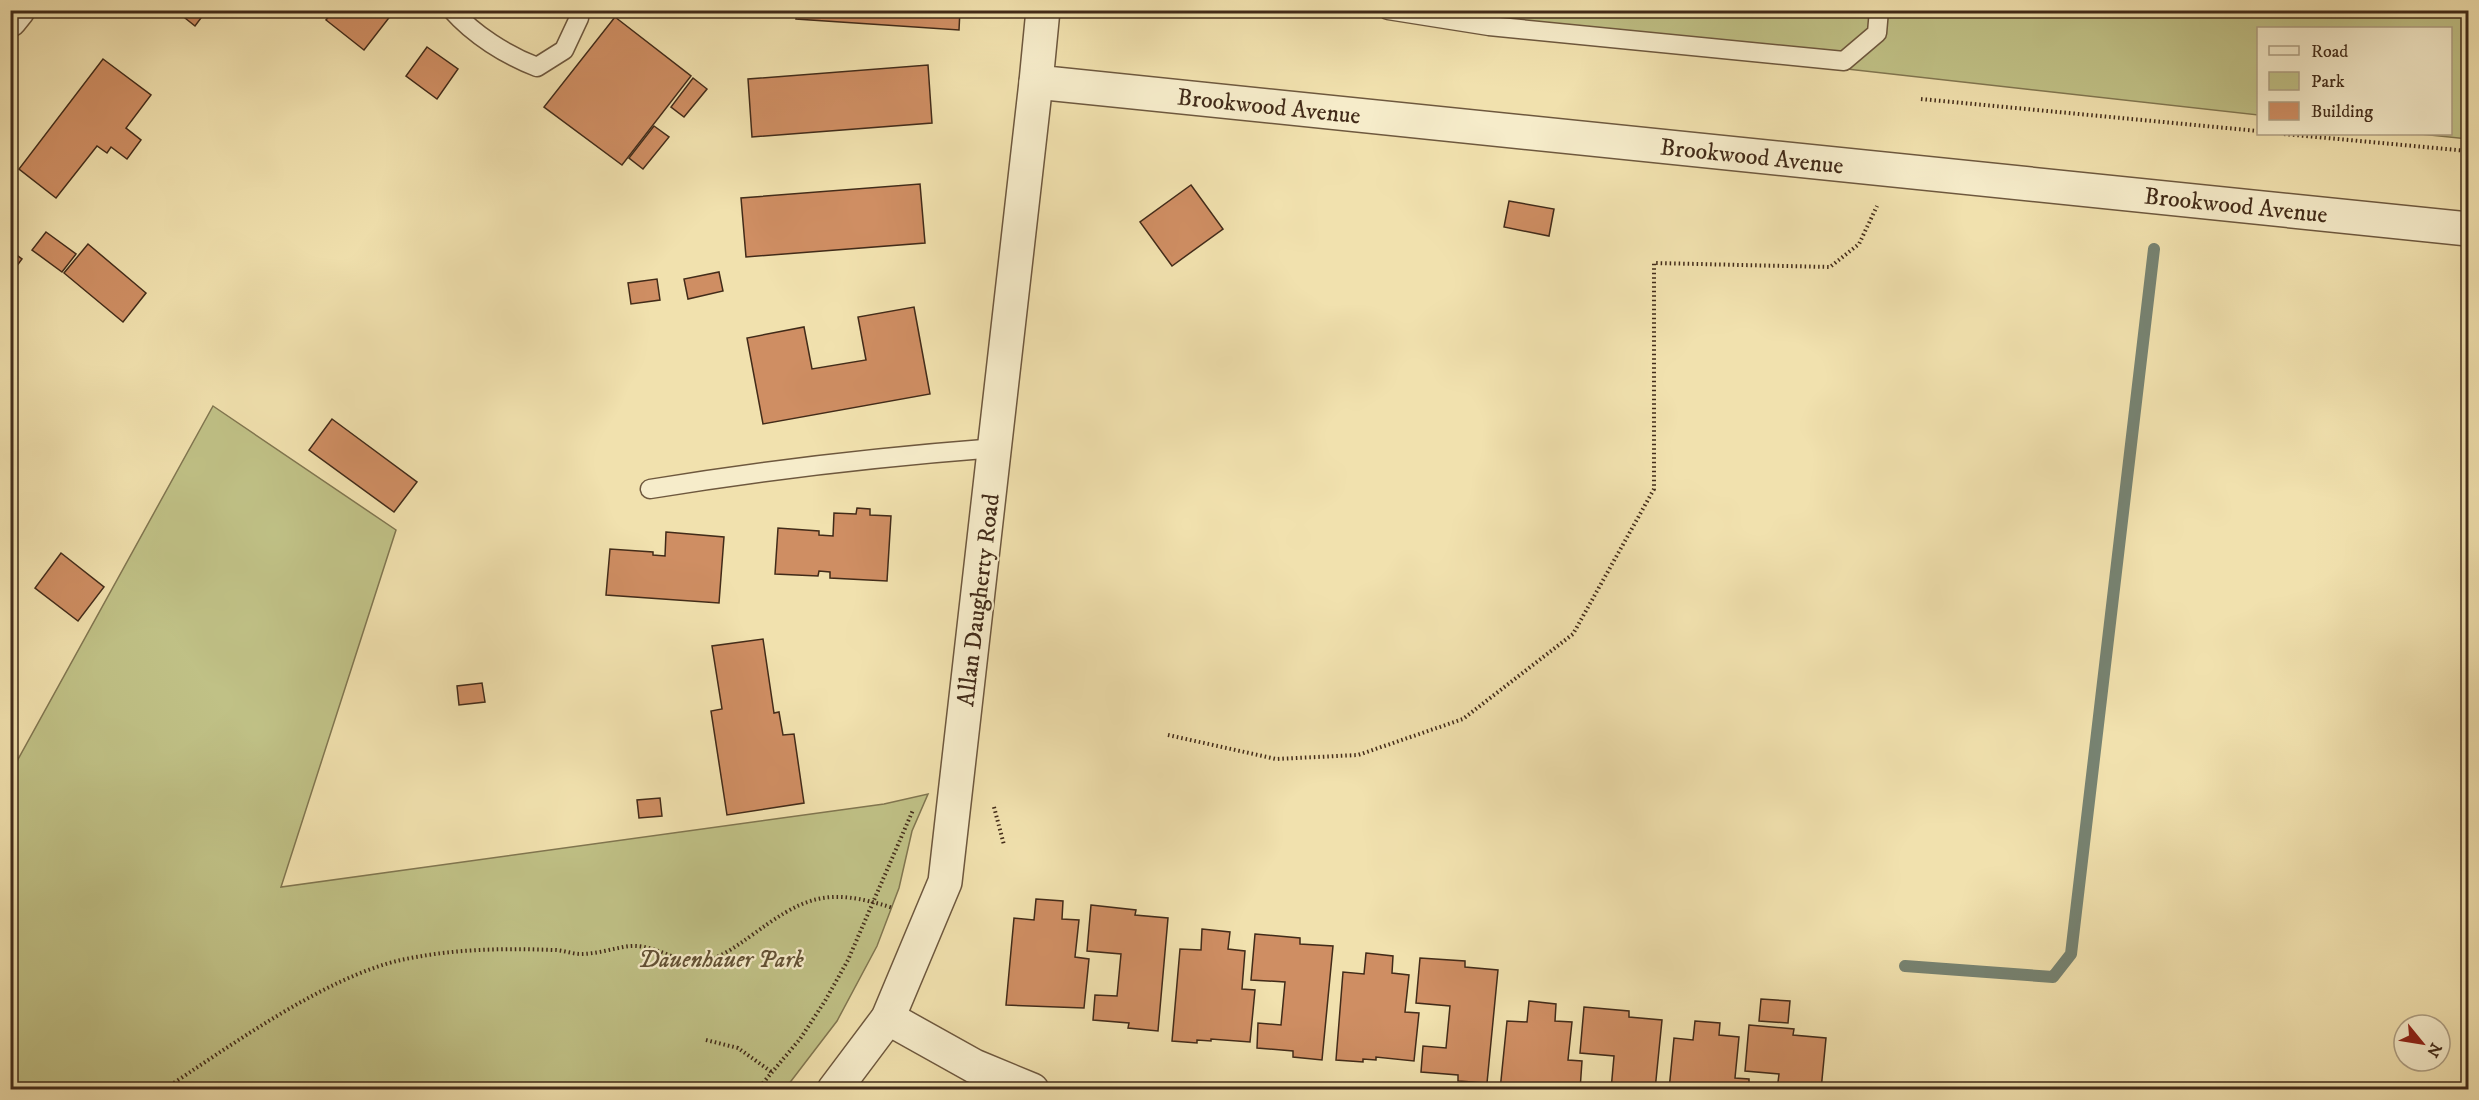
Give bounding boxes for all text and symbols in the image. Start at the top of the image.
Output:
legend [2257,27,2452,135]
text: Road [2311,41,2348,63]
text: Park [2311,71,2345,93]
street label: Brookwood Avenue [1176,82,1362,132]
text: Building [2311,101,2373,123]
street label: Brookwood Avenue [1659,132,1845,182]
street label: Brookwood Avenue [2143,181,2329,231]
street label: Allan Daugherty Road [951,492,1007,708]
park label: Dauenhauer Park [638,945,804,975]
north arrow [2392,1013,2452,1073]
text: N [2422,1039,2446,1061]

